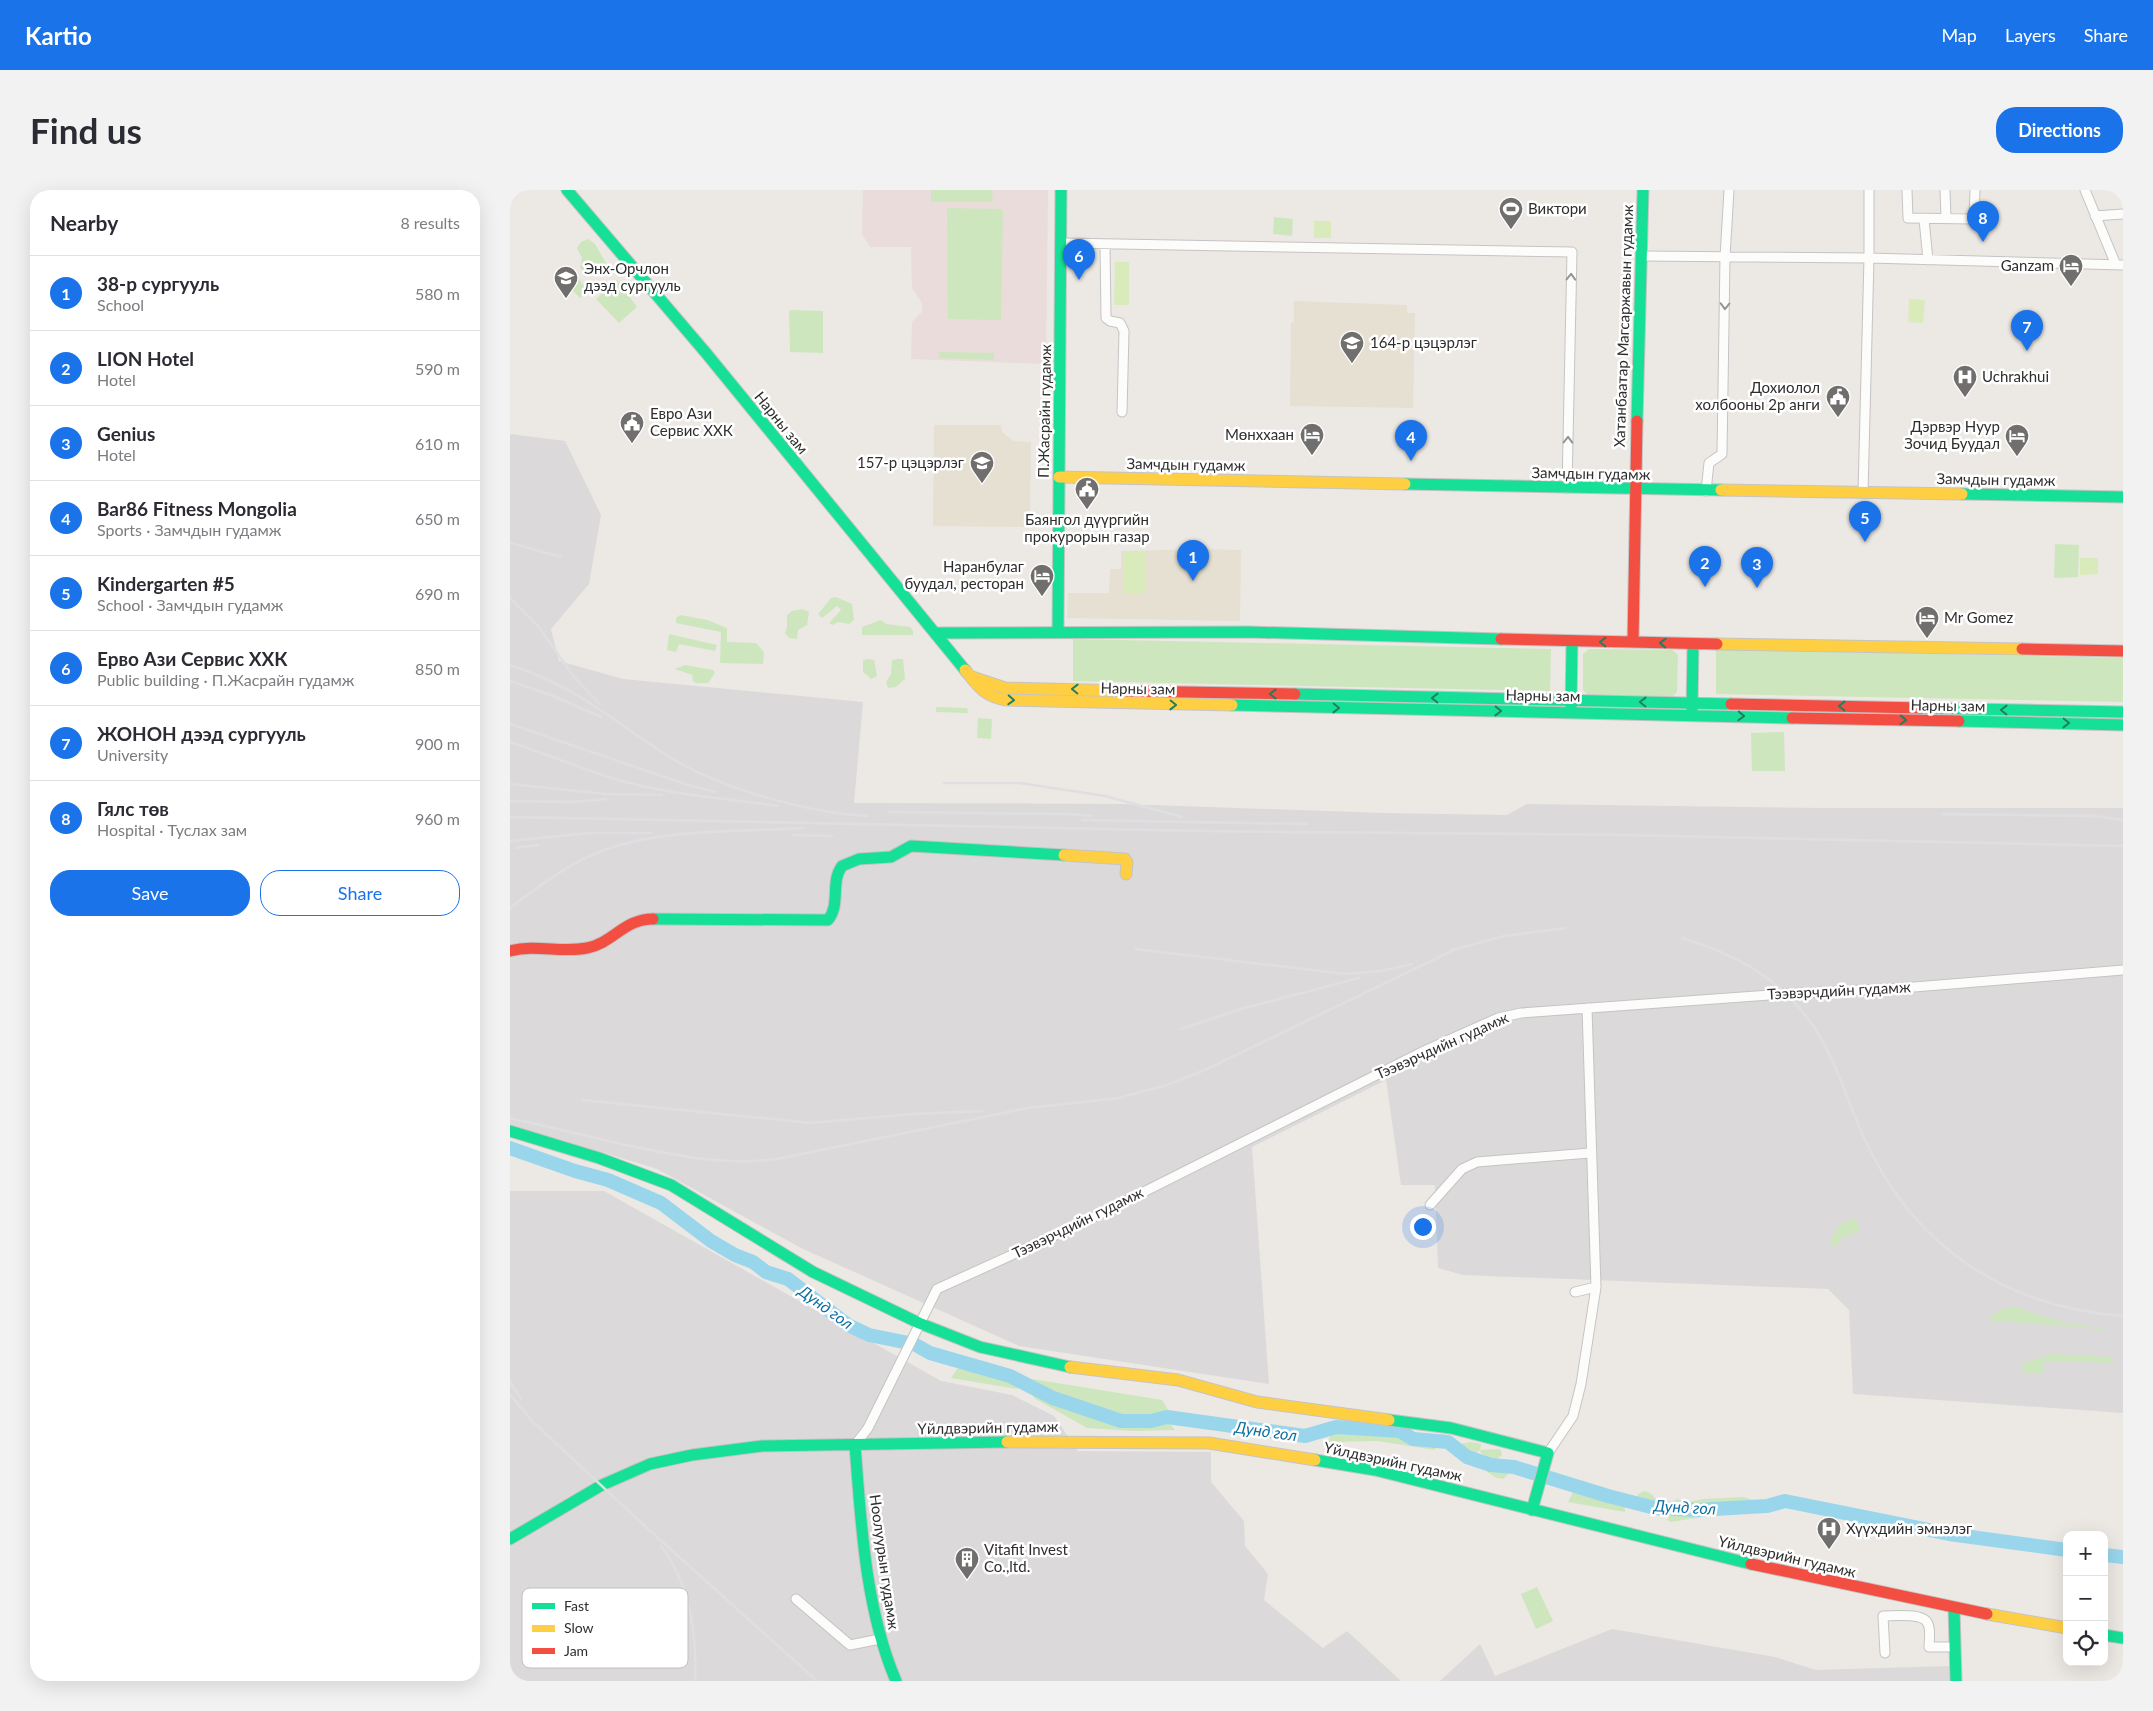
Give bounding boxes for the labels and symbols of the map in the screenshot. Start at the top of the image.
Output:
sports icon: Виктори [1498,196,1524,230]
place label: Виктори [1528,199,1587,217]
pin: 8 [1967,201,1999,242]
street label: Хатанбаатар Магсаржавын гудамж [1610,204,1636,448]
pin: 6 [1063,239,1095,280]
hotel icon: Ganzam [2058,253,2084,287]
place label: Ganzam [2001,256,2054,274]
place label: Энх-Орчлон дээд сургууль [584,259,681,294]
school or university icon: Энх-Орчлон дээд сургууль [553,265,579,299]
one-way arrow [1566,273,1577,281]
one-way arrow [1719,302,1730,310]
pin: 7 [2011,310,2043,351]
school or university icon: 164-р цэцэрлэг [1339,330,1365,364]
place label: 164-р цэцэрлэг [1370,333,1477,351]
street label: П.Жасрайн гудамж [1034,344,1054,478]
hospital icon: Uchrakhui [1952,364,1978,398]
place label: Uchrakhui [1982,367,2049,385]
place label: Дохиолол холбооны 2р анги [1695,378,1820,413]
public building icon: Дохиолол холбооны 2р анги [1825,384,1851,418]
street label: Нарны зам [751,388,812,457]
place label: Евро Ази Сервис ХХК [650,404,733,439]
public building icon: Евро Ази Сервис ХХК [619,410,645,444]
place label: Дэрвэр Нуур Зочид Буудал [1904,417,2000,452]
pin: 4 [1395,420,1427,461]
hotel icon: Мөнххаан [1299,422,1325,456]
hotel icon: Дэрвэр Нуур Зочид Буудал [2004,423,2030,457]
place label: Мөнххаан [1225,425,1294,443]
one-way arrow [1563,435,1573,443]
school or university icon: 157-р цэцэрлэг [969,450,995,484]
place label: 157-р цэцэрлэг [857,453,964,471]
street label: Замчдын гудамж [1126,454,1246,474]
street label: Замчдын гудамж [1531,463,1651,483]
street label: Замчдын гудамж [1936,469,2056,489]
public building icon: Баянгол дүүргийн прокурорын газар [1074,476,1100,510]
pin: 5 [1849,501,1881,542]
place label: Баянгол дүүргийн прокурорын газар [1024,510,1150,545]
pin: 1 [1177,540,1209,581]
pin: 2 [1689,546,1721,587]
pin: 3 [1741,547,1773,588]
place label: Наранбулаг буудал, ресторан [904,557,1024,592]
hotel icon: Наранбулаг буудал, ресторан [1029,563,1055,597]
hotel icon: Mr Gomez [1914,605,1940,639]
place label: Mr Gomez [1944,608,2013,626]
one-way arrow [1598,636,1606,647]
one-way arrow [1659,638,1666,648]
street label: Нарны зам [1100,678,1176,698]
one-way arrow [1071,684,1079,695]
street label: Нарны зам [1505,685,1581,705]
one-way arrow [1268,689,1276,700]
one-way arrow [1431,693,1438,703]
one-way arrow [1007,694,1015,705]
street label: Нарны зам [1910,695,1986,715]
one-way arrow [1639,697,1647,708]
one-way arrow [1170,700,1178,710]
one-way arrow [1838,701,1846,711]
one-way arrow [1332,703,1340,713]
one-way arrow [2000,704,2008,715]
one-way arrow [1495,705,1503,716]
one-way arrow [1737,710,1745,721]
one-way arrow [1899,714,1907,725]
one-way arrow [2062,718,2070,728]
street label: Тээвэрчдийн гудамж [1767,977,1911,1003]
street label: Тээвэрчдийн гудамж [1372,1008,1511,1083]
street label: Тээвэрчдийн гудамж [1009,1182,1146,1262]
your location [1410,1214,1436,1240]
water label: Дунд гол [795,1280,857,1333]
street label: Yйлдвэрийн гудамж [917,1417,1059,1437]
water label: Дунд гол [1233,1417,1298,1444]
street label: Yйлдвэрийн гудамж [1322,1438,1464,1485]
street label: Ноолуурын гудамж [867,1493,903,1631]
water label: Дунд гол [1652,1495,1717,1518]
hospital icon: Хүүхдийн эмнэлэг [1816,1516,1842,1550]
place label: Хүүхдийн эмнэлэг [1846,1519,1972,1537]
street label: Yйлдвэрийн гудамж [1716,1531,1858,1581]
place label: Vitafit Invest Co.,ltd. [984,1540,1069,1575]
building icon: Vitafit Invest Co.,ltd. [954,1546,980,1580]
legend [522,1588,688,1668]
text: Fast [564,1597,589,1614]
text: Slow [564,1619,594,1636]
text: Jam [564,1642,588,1659]

